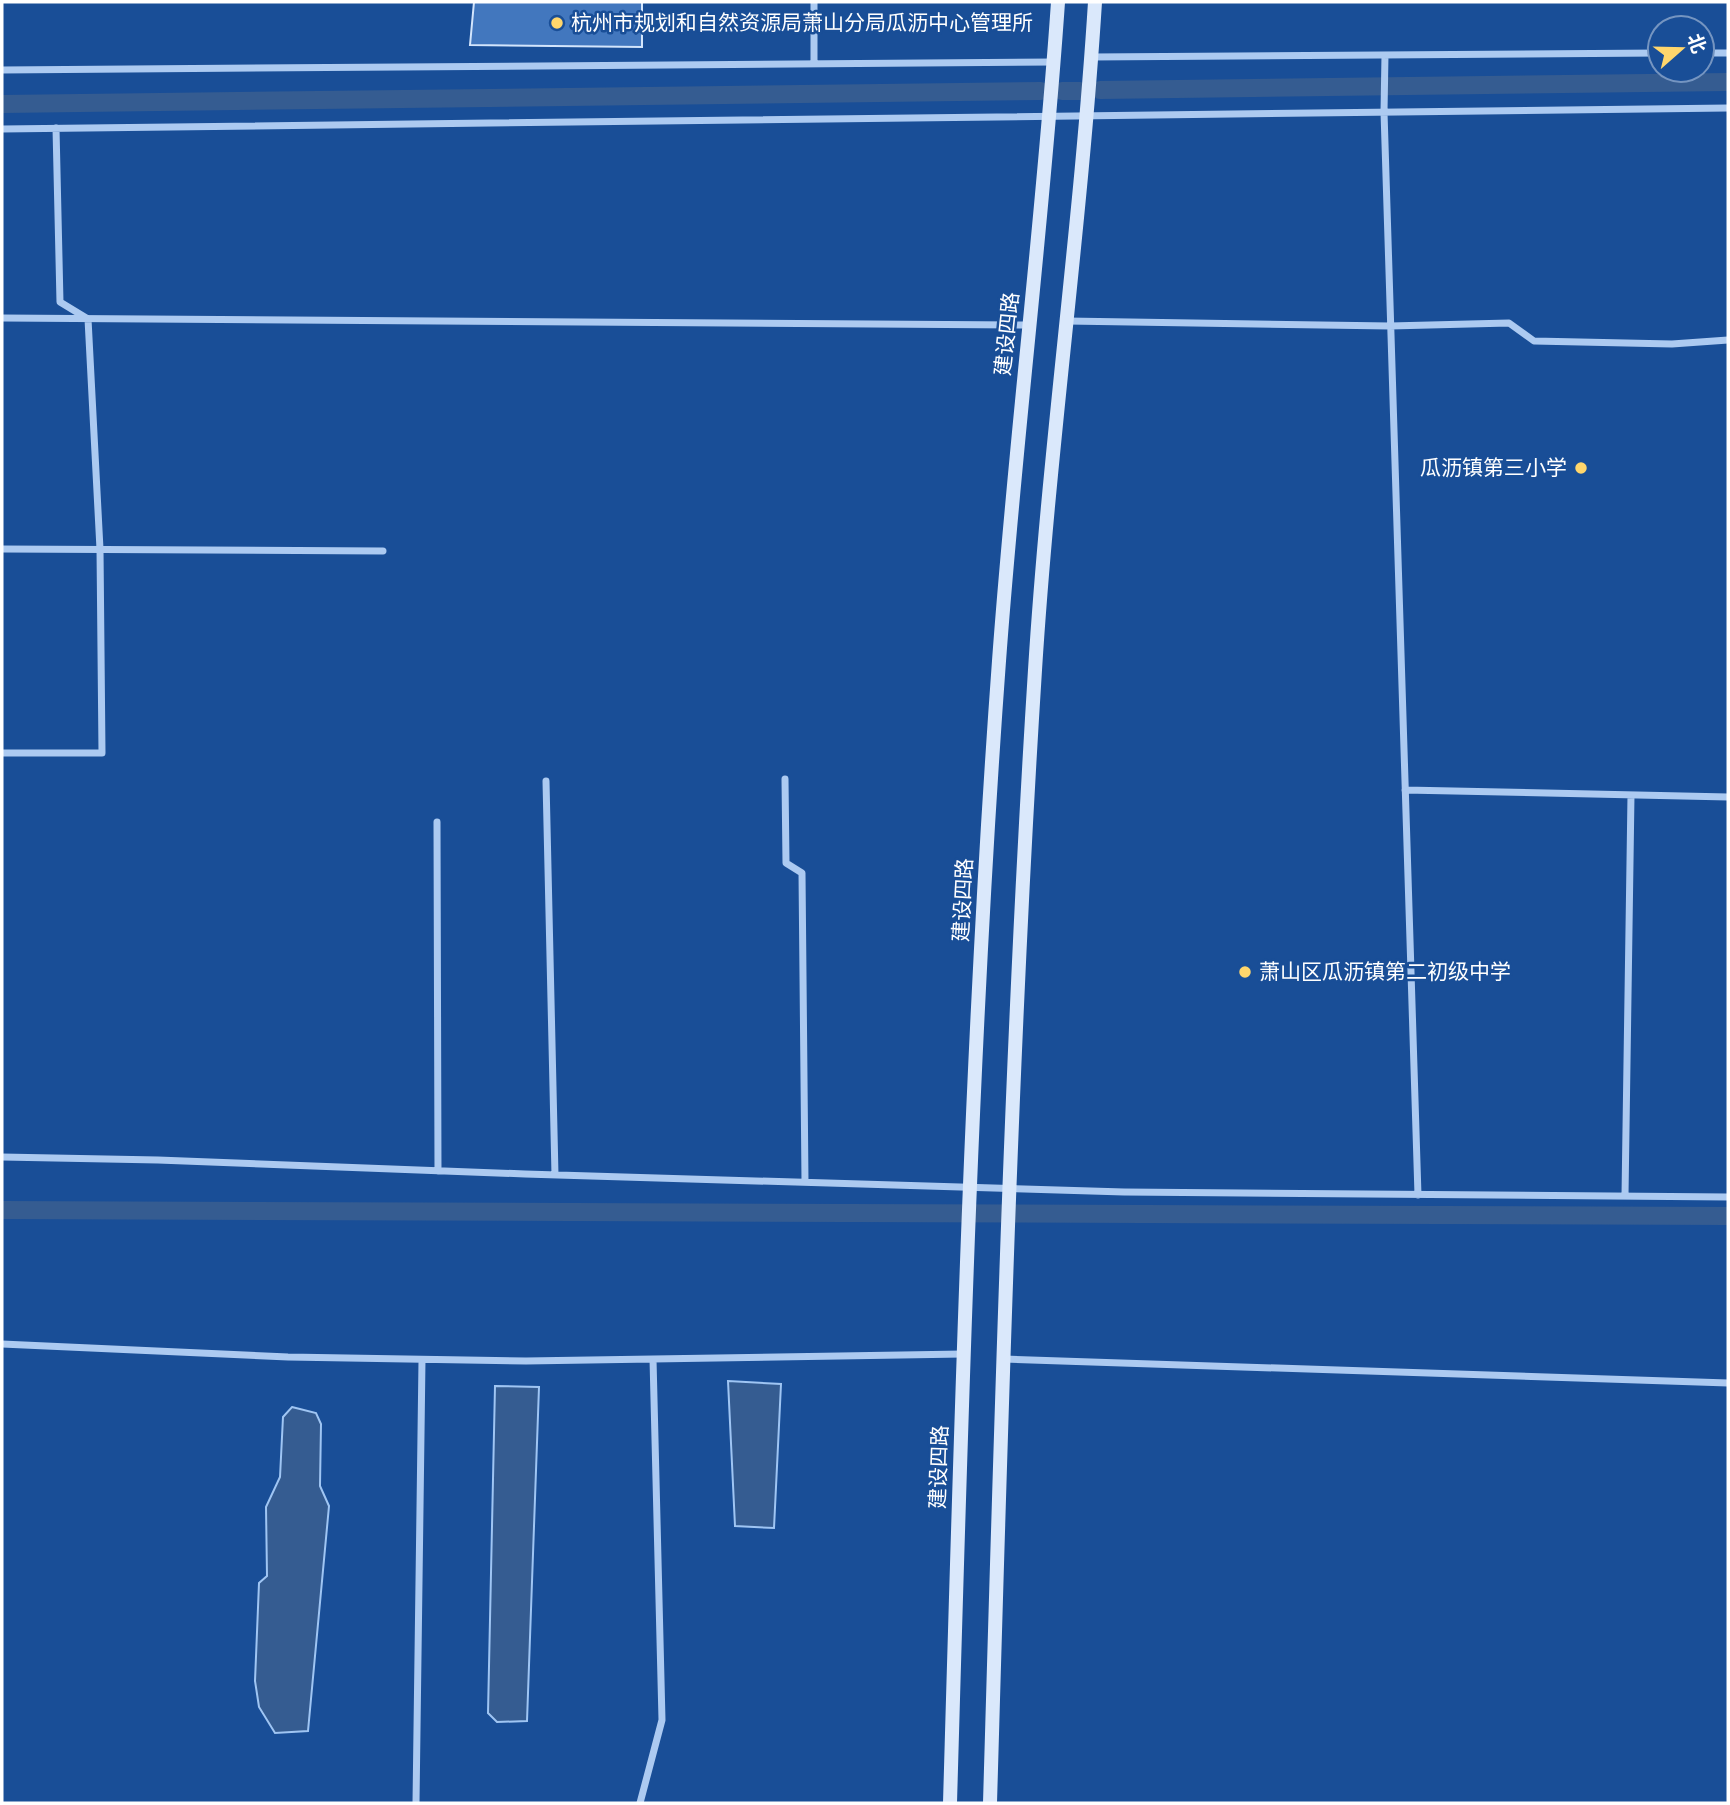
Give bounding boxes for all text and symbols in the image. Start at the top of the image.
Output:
place label: 杭州市规划和自然资源局萧山分局瓜沥中心管理所 [571,9,1033,36]
north arrow [1646,14,1716,84]
marker: 杭州市规划和自然资源局萧山分局瓜沥中心管理所 [549,15,565,31]
text: 北 [1682,30,1712,56]
street label: 建设四路 [989,291,1024,377]
place label: 瓜沥镇第三小学 [1420,454,1567,481]
marker: 瓜沥镇第三小学 [1573,460,1589,476]
street label: 建设四路 [947,857,978,943]
place label: 萧山区瓜沥镇第二初级中学 [1259,958,1511,985]
marker: 萧山区瓜沥镇第二初级中学 [1237,964,1253,980]
street label: 建设四路 [924,1425,953,1509]

